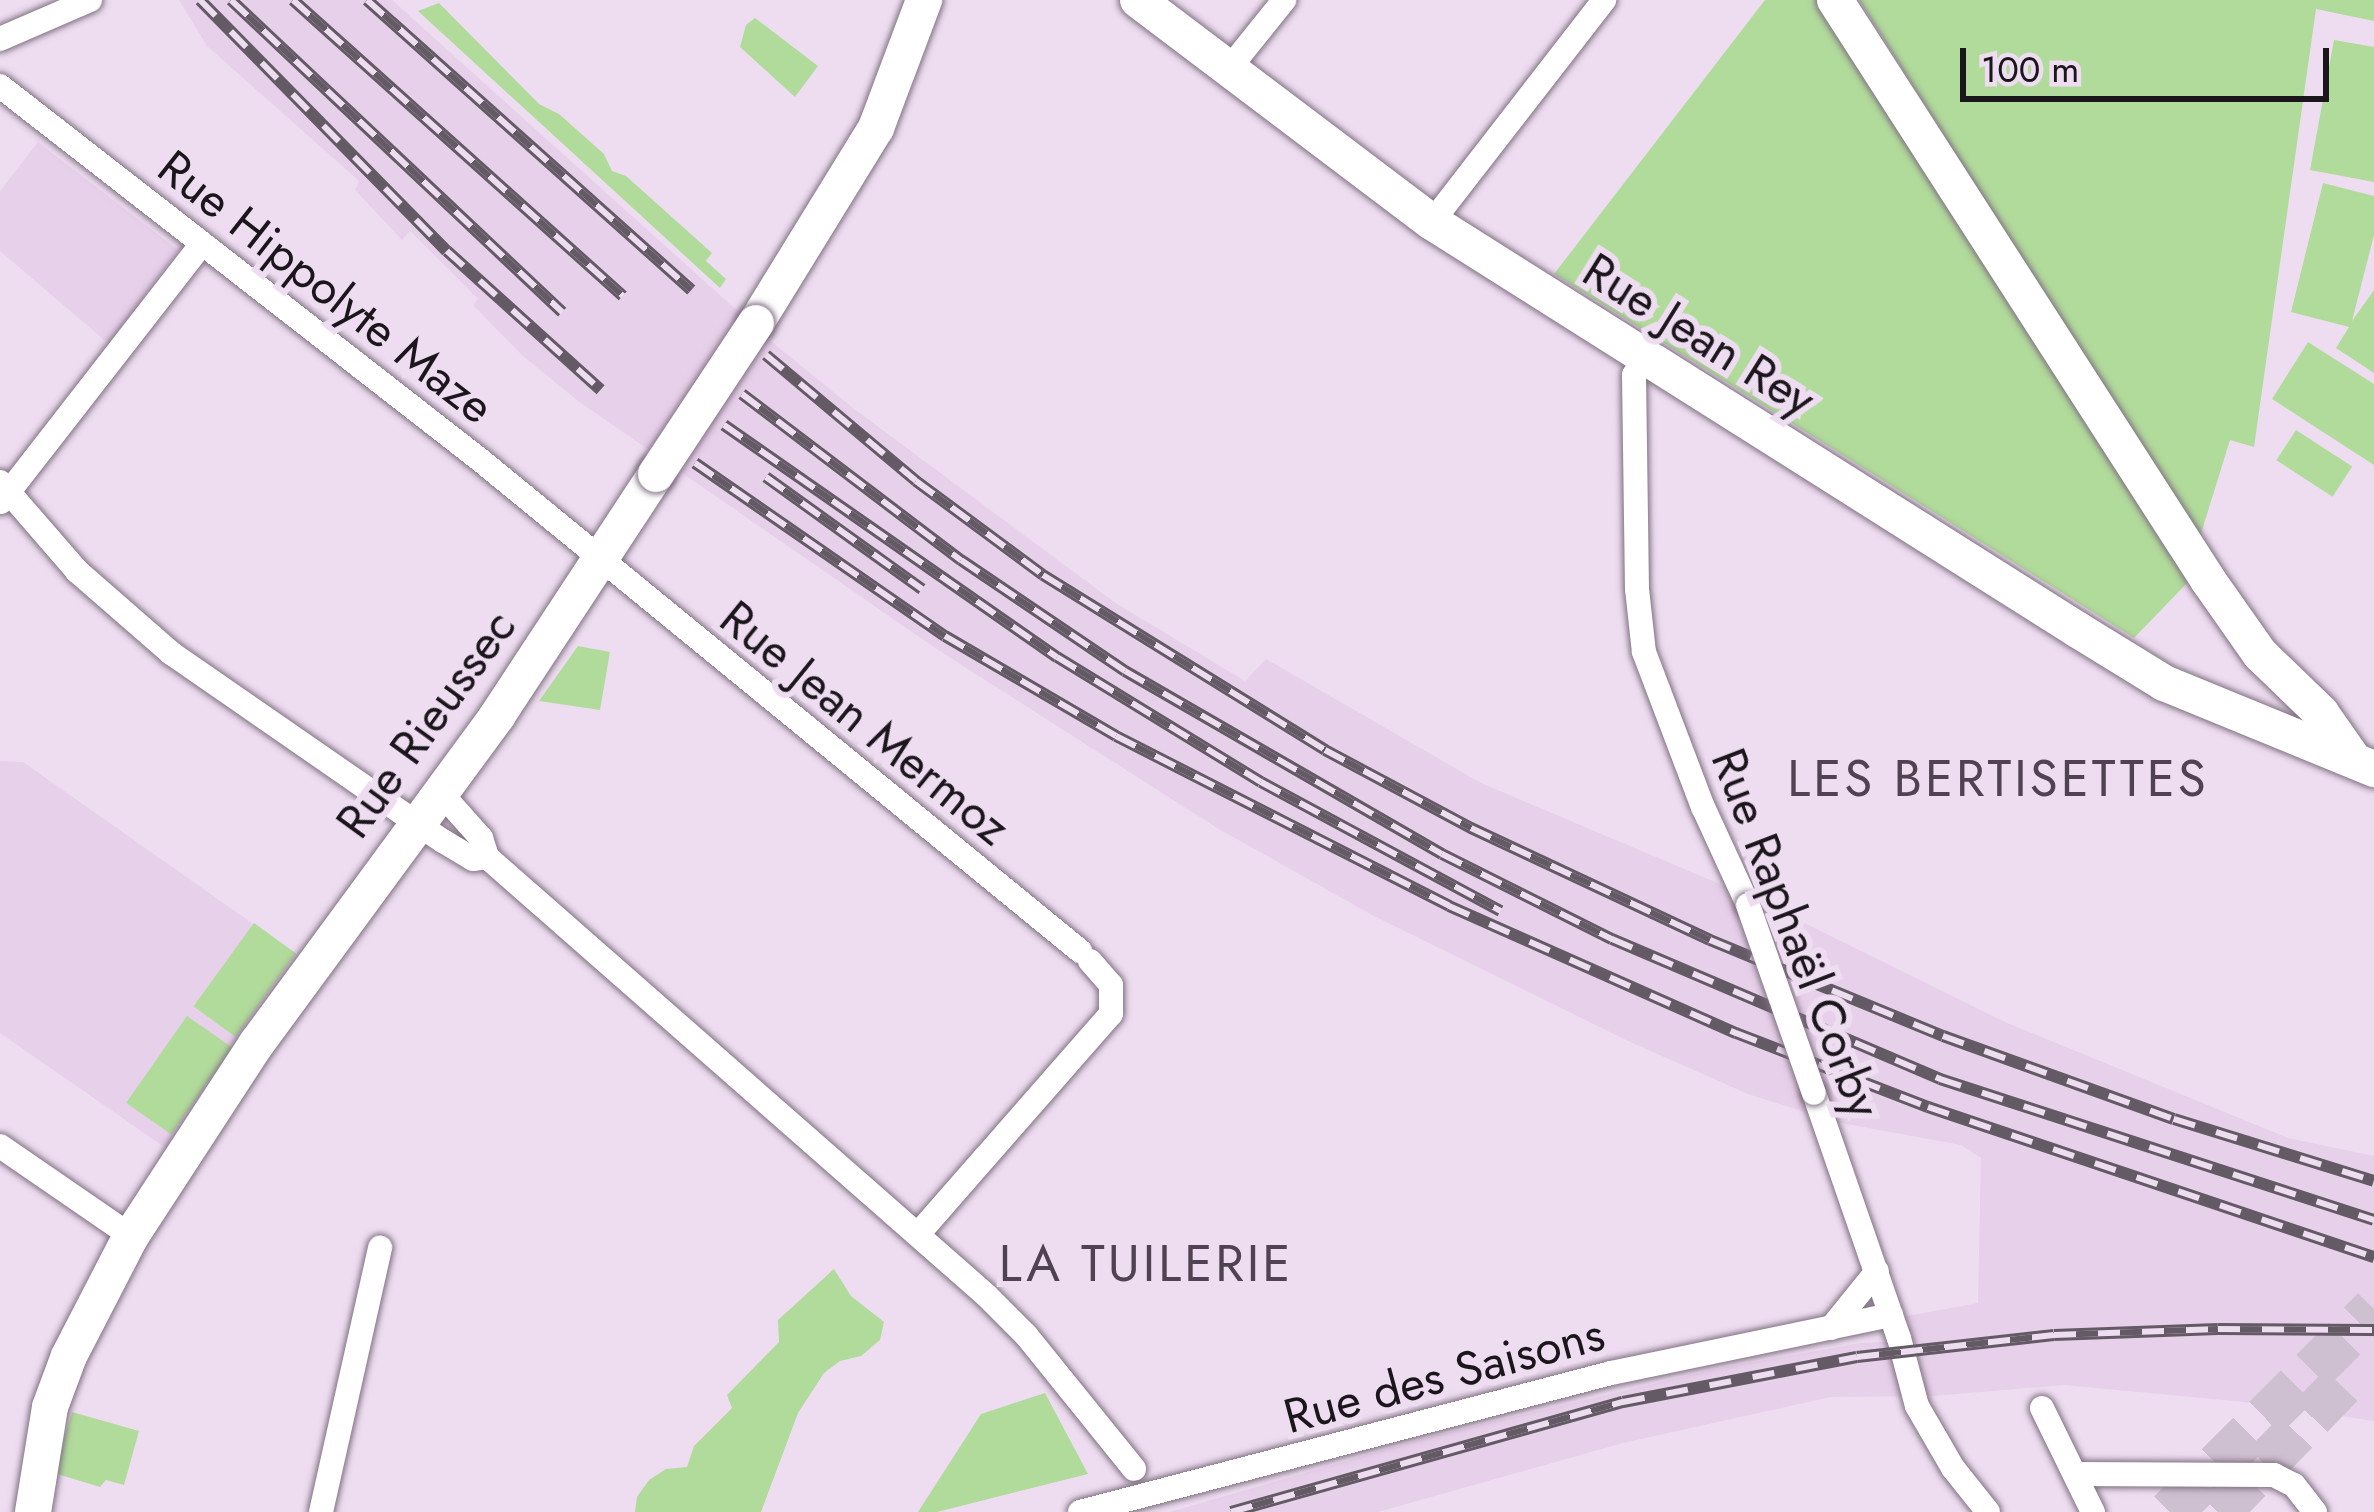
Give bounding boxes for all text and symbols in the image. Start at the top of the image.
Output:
scale bar [1966,24,2335,98]
text: 100 m [1981,43,2079,95]
street label: Rue Hippolyte Maze [147,138,505,436]
street label: Rue Jean Rey [1573,241,1825,429]
street label: Rue Jean Mermoz [709,589,1021,857]
street label: Rue Rieussec [324,599,528,849]
street label: Rue Raphaël Corby [1699,740,1893,1126]
district label: LES BERTISETTES [1787,747,2209,809]
district label: LA TUILERIE [999,1232,1293,1294]
street label: Rue des Saisons [1278,1305,1610,1445]

